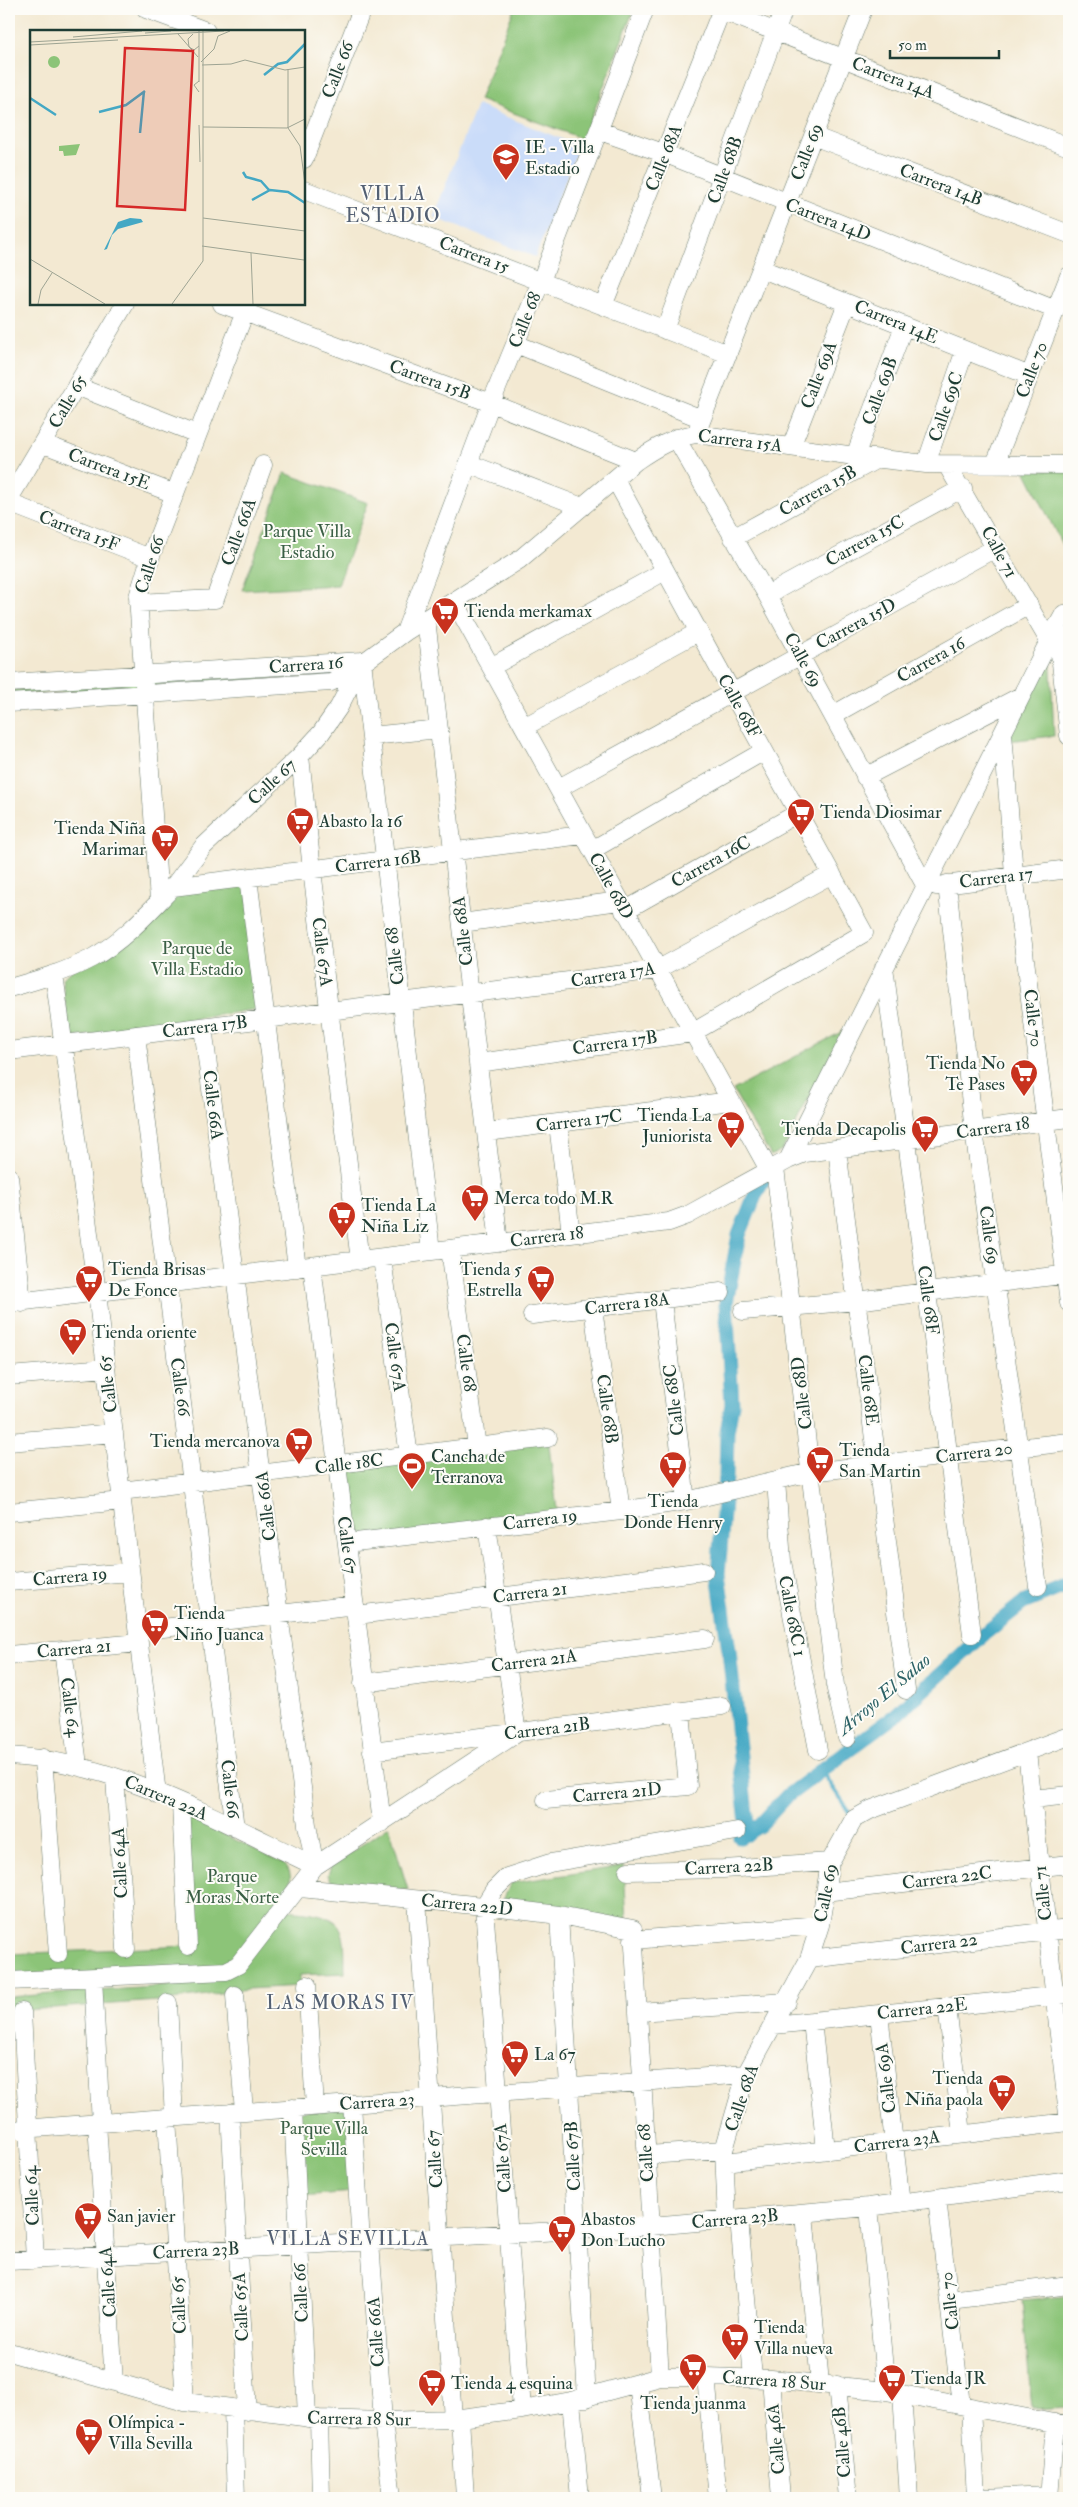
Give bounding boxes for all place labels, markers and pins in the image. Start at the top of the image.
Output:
place label: IE - Villa Estadio [525,136,595,180]
school or university icon: IE - Villa Estadio [491,142,521,181]
supermarket icon: Tienda merkamax [430,596,460,635]
place label: Tienda merkamax [464,600,592,623]
supermarket icon: Tienda Diosimar [786,797,816,836]
place label: Tienda Diosimar [820,801,942,824]
supermarket icon: Abasto la 16 [285,806,315,845]
place label: Abasto la 16 [318,810,403,833]
place label: Tienda Niña Marimar [54,817,147,861]
supermarket icon: Tienda Niña Marimar [150,823,180,862]
place label: Tienda No Te Pases [926,1052,1005,1096]
supermarket icon: Tienda No Te Pases [1009,1058,1039,1097]
place label: Tienda La Juniorista [637,1104,713,1148]
supermarket icon: Tienda La Juniorista [716,1110,746,1149]
supermarket icon: Tienda Decapolis [910,1114,940,1153]
place label: Tienda Decapolis [781,1118,906,1141]
supermarket icon: Merca todo M.R [460,1183,490,1222]
place label: Merca todo M.R [494,1187,614,1210]
place label: Tienda La Niña Liz [361,1194,437,1238]
supermarket icon: Tienda La Niña Liz [327,1200,357,1239]
place label: Tienda Brisas De Fonce [108,1258,206,1302]
place label: Tienda 5 Estrella [459,1258,523,1302]
supermarket icon: Tienda Brisas De Fonce [74,1264,104,1303]
supermarket icon: Tienda 5 Estrella [526,1264,556,1303]
supermarket icon: Tienda oriente [58,1317,88,1356]
place label: Tienda oriente [92,1321,197,1344]
supermarket icon: Tienda mercanova [284,1426,314,1465]
place label: Tienda mercanova [150,1430,281,1453]
place label: Tienda San Martin [839,1439,921,1483]
place label: Cancha de Terranova [431,1445,505,1489]
supermarket icon: Tienda San Martin [805,1445,835,1484]
supermarket icon: Tienda Donde Henry [658,1450,688,1489]
sports icon: Cancha de Terranova [397,1451,427,1490]
place label: Tienda Donde Henry [624,1490,723,1534]
place label: Tienda Niño Juanca [174,1602,265,1646]
supermarket icon: Tienda Niño Juanca [140,1608,170,1647]
supermarket icon: La 67 [500,2039,530,2078]
place label: La 67 [534,2043,576,2066]
place label: Tienda Niña paola [905,2067,984,2111]
supermarket icon: Tienda Niña paola [987,2073,1017,2112]
supermarket icon: San javier [73,2201,103,2240]
place label: San javier [107,2205,176,2228]
place label: Abastos Don Lucho [580,2208,665,2252]
supermarket icon: Abastos Don Lucho [547,2214,577,2253]
place label: Tienda Villa nueva [754,2316,834,2360]
supermarket icon: Tienda Villa nueva [720,2322,750,2361]
supermarket icon: Tienda juanma [678,2352,708,2391]
supermarket icon: Tienda JR [877,2363,907,2402]
place label: Tienda JR [911,2367,987,2390]
supermarket icon: Tienda 4 esquina [417,2368,447,2407]
place label: Tienda 4 esquina [451,2372,574,2395]
place label: Tienda juanma [640,2392,747,2415]
place label: Olímpica - Villa Sevilla [108,2411,193,2455]
supermarket icon: Olímpica - Villa Sevilla [74,2417,104,2456]

